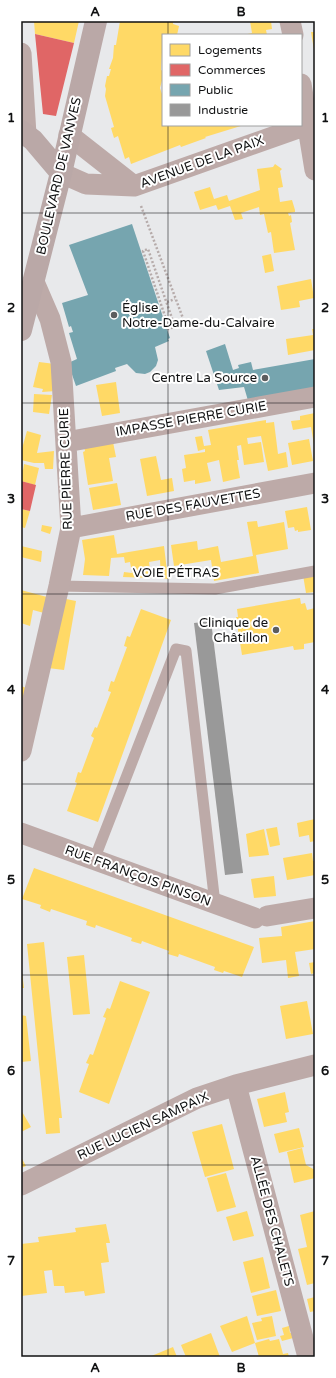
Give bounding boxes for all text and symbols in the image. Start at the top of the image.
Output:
text: A [90,4,100,20]
text: B [236,4,246,20]
legend [162,34,302,126]
text: Logements [198,43,262,57]
text: Commerces [198,63,266,77]
text: Public [198,83,233,97]
street label: BOULEVARD DE VANVES [33,96,85,256]
text: Industrie [198,103,248,117]
text: 1 [7,110,15,126]
text: 1 [321,110,329,126]
street label: AVENUE DE LA PAIX [138,132,266,192]
text: 2 [7,300,15,316]
place label: Église Notre-Dame-du-Calvaire [122,300,275,331]
text: 2 [321,300,329,316]
marker: Église Notre-Dame-du-Calvaire [109,310,119,320]
place label: Centre La Source [152,370,257,386]
marker: Centre La Source [260,373,270,383]
street label: IMPASSE PIERRE CURIE [114,398,268,440]
street label: RUE PIERRE CURIE [56,408,76,530]
street label: RUE DES FAUVETTES [125,485,261,525]
text: 3 [7,491,15,507]
text: 3 [321,491,329,507]
street label: VOIE PÉTRAS [133,565,219,581]
place label: Clinique de Châtillon [199,615,268,646]
marker: Clinique de Châtillon [271,625,281,635]
text: 4 [7,682,16,698]
text: 4 [321,682,330,698]
street label: RUE FRANÇOIS PINSON [63,842,213,910]
text: 5 [7,872,15,888]
text: 5 [321,872,329,888]
text: 6 [7,1063,15,1079]
text: 6 [321,1063,329,1079]
street label: RUE LUCIEN SAMPAIX [75,1088,212,1164]
street label: ALLÉE DES CHALETS [247,1154,297,1288]
text: 7 [7,1253,15,1269]
text: 7 [321,1253,329,1269]
text: A [90,1360,100,1376]
text: B [236,1360,246,1376]

